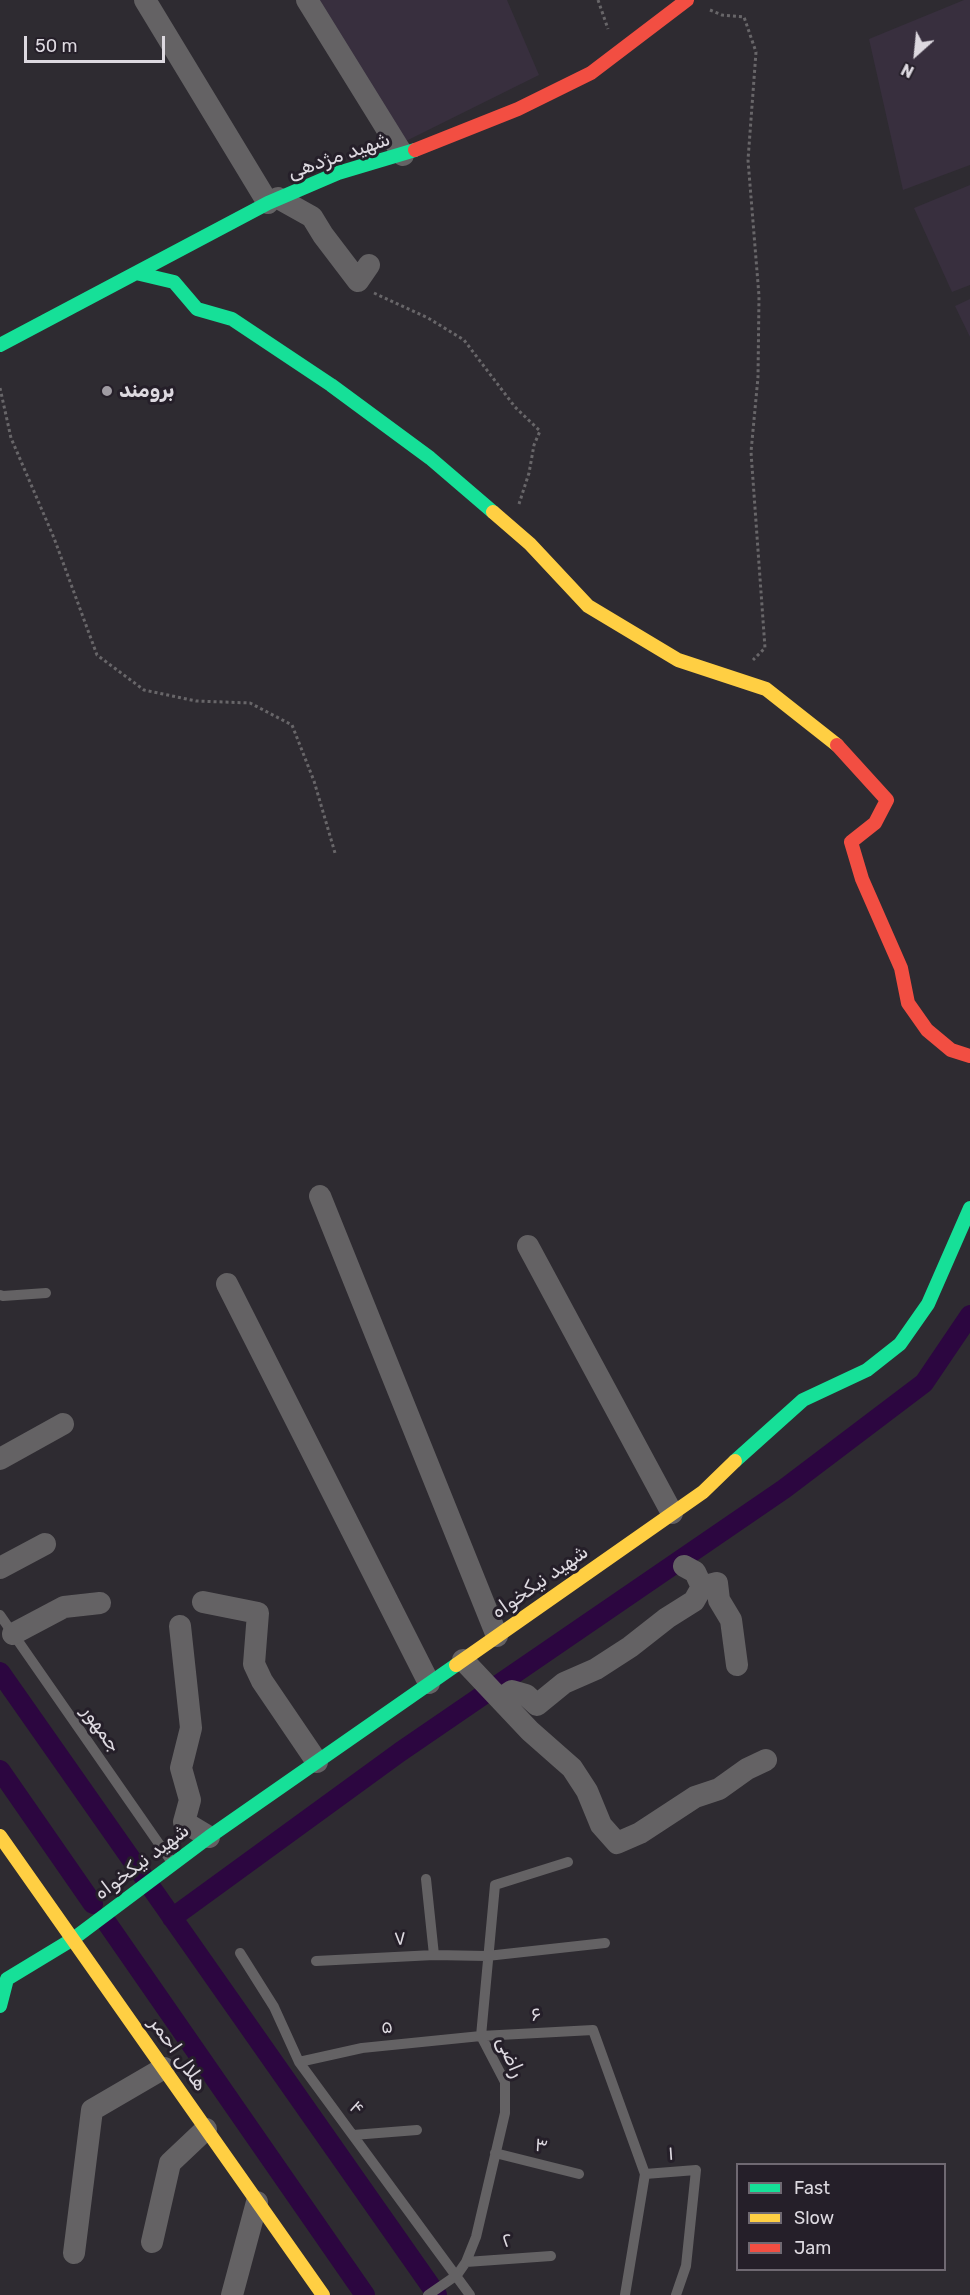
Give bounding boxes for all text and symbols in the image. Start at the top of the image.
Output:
scale bar [27,24,168,62]
north arrow [886,24,946,84]
text: 50 m [35,35,78,57]
text: N [898,59,917,82]
street label: شهید مژدهی [285,127,393,185]
place label: برومند [119,379,174,403]
marker: برومند [100,384,114,398]
street label: شهید نیکخواه [487,1540,593,1624]
street label: جمهور [76,1701,126,1757]
street label: شهید نیکخواه [90,1819,194,1905]
street label: ۷ [393,1927,407,1951]
street label: ۶ [530,2003,542,2027]
street label: هلال احمر [144,2012,212,2096]
street label: ۵ [379,2014,395,2040]
street label: راضی [491,2033,529,2081]
street label: ۴ [343,2096,369,2120]
street label: ۳ [532,2133,550,2159]
street label: ۱ [667,2142,675,2166]
legend [736,2163,946,2271]
text: Fast [794,2177,830,2199]
text: Slow [794,2207,834,2229]
street label: ۲ [501,2229,513,2253]
text: Jam [794,2237,831,2259]

